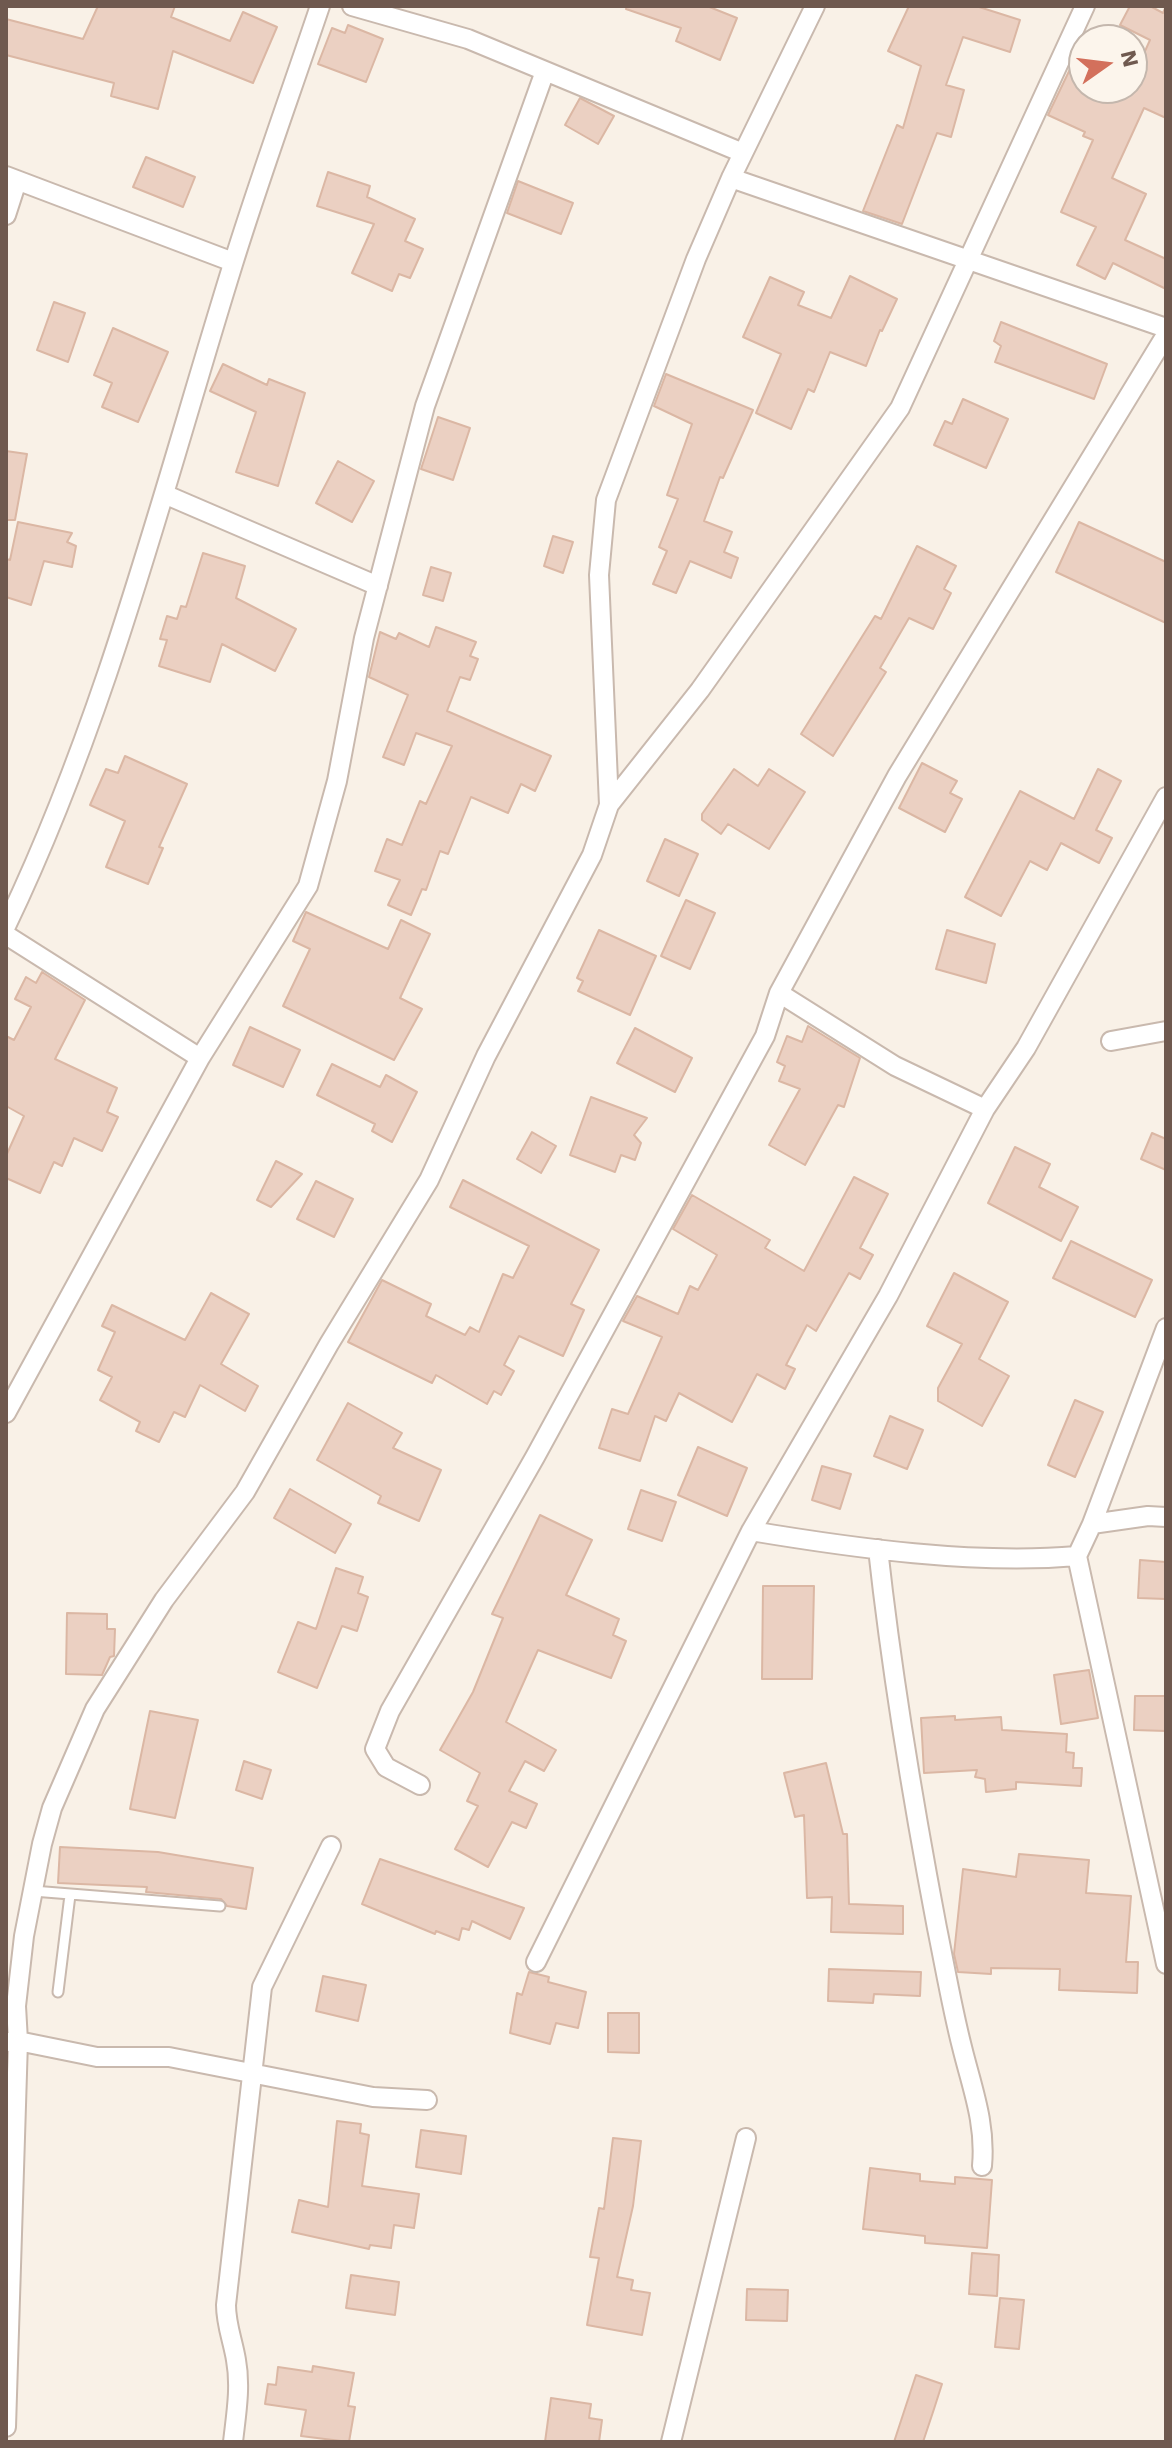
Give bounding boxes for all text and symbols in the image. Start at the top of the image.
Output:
north arrow [1068,24,1148,104]
text: N [1116,48,1144,69]

